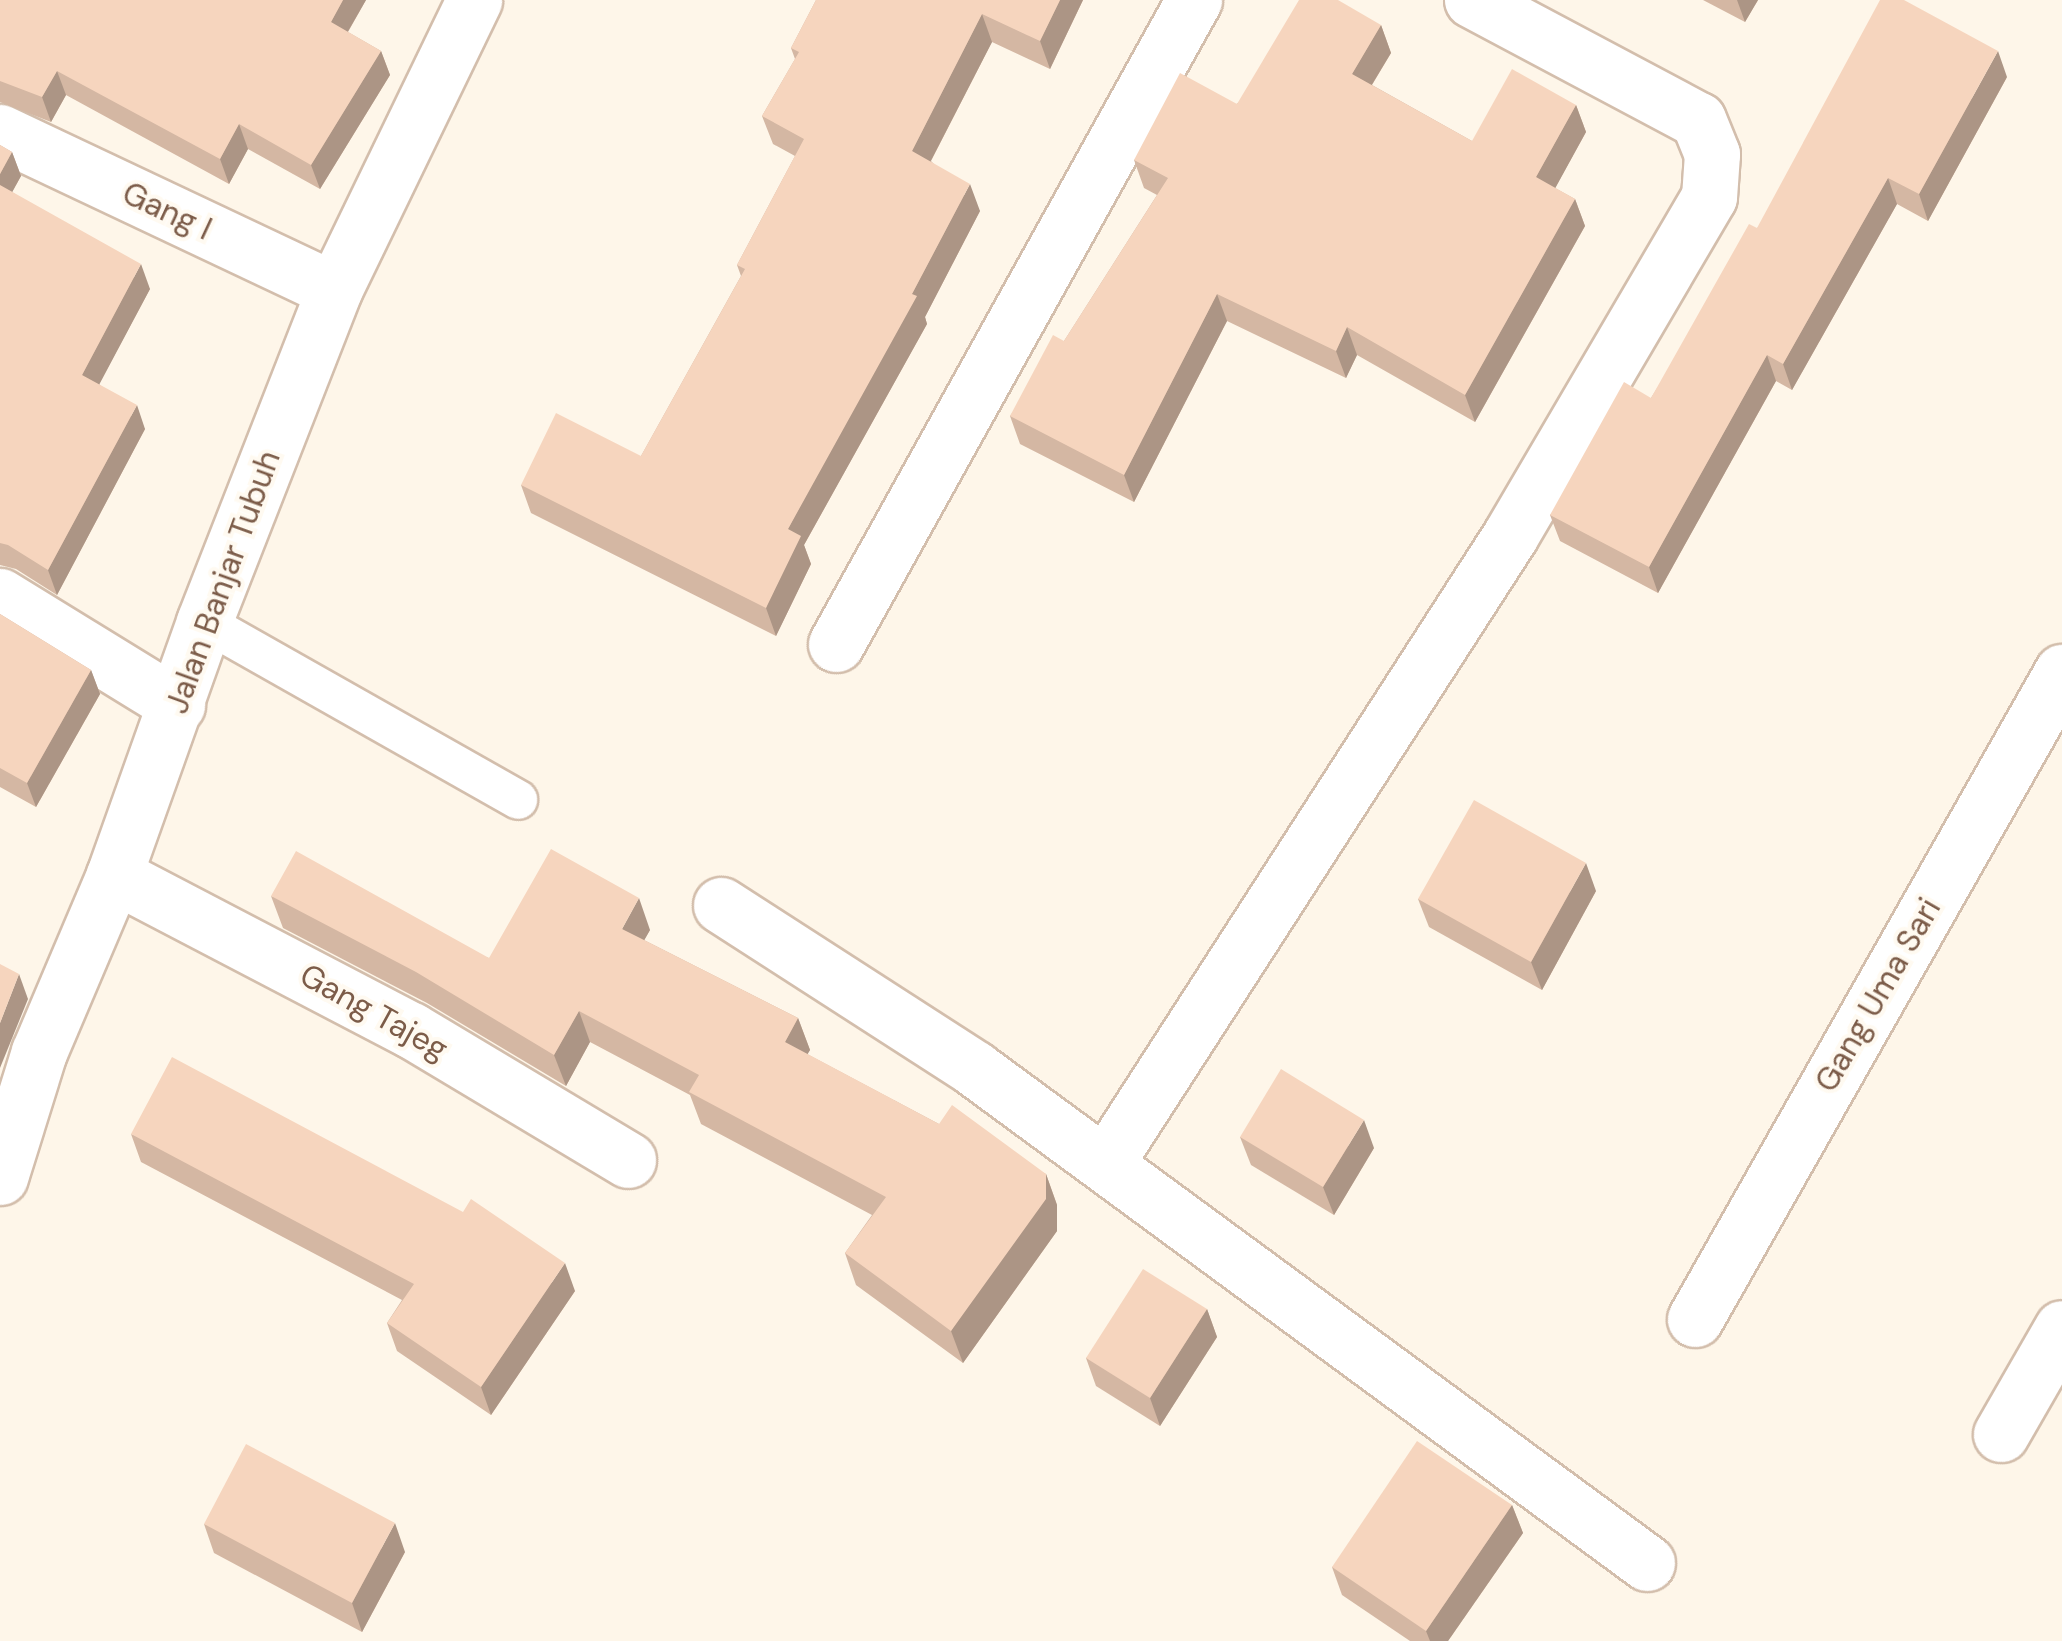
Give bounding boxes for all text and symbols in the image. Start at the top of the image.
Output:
street label: Gang I [116,174,218,248]
street label: Jalan Banjar Tubuh [158,445,288,719]
street label: Gang Uma Sari [1807,891,1949,1099]
street label: Gang Tajeg [293,956,455,1068]

